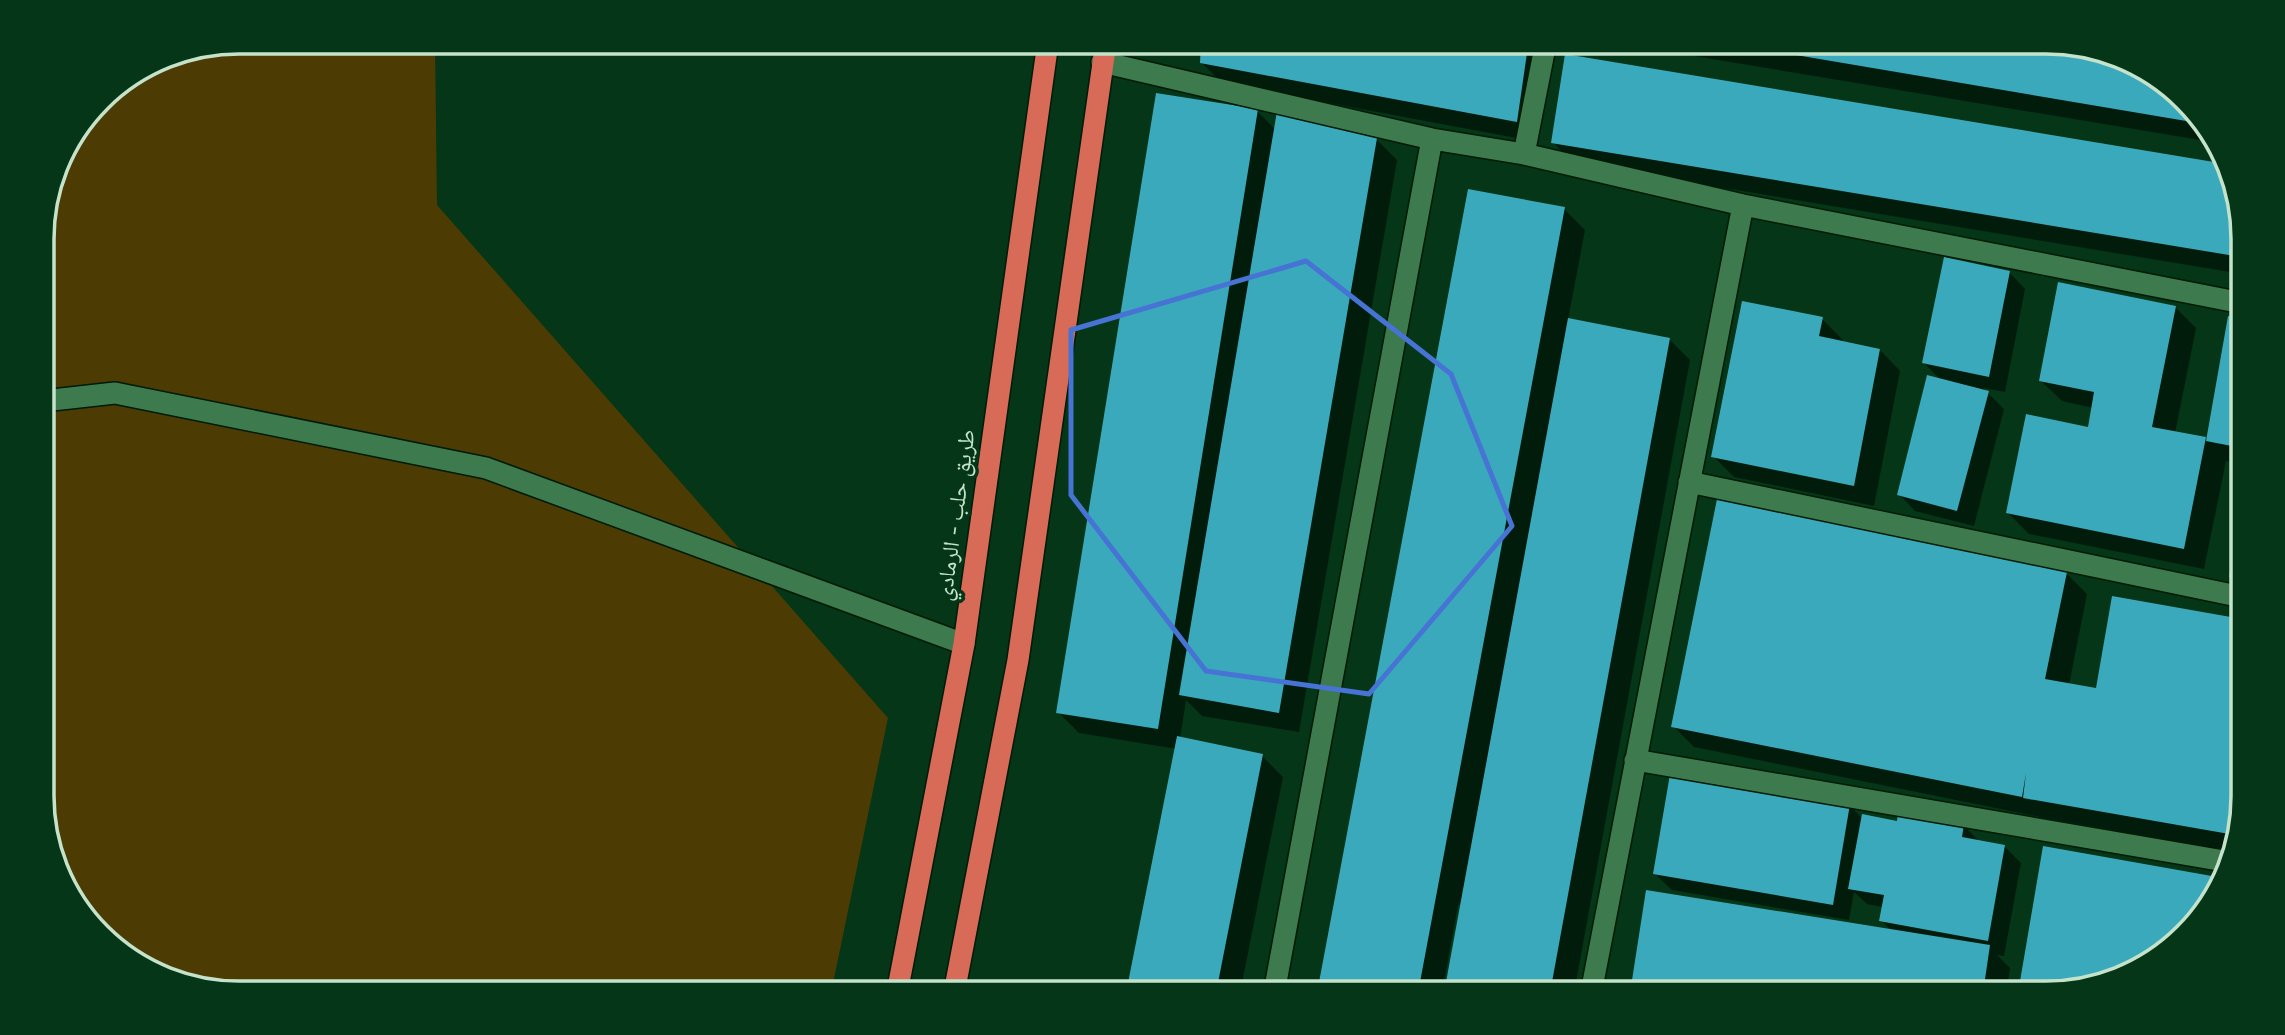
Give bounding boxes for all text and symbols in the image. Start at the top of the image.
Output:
street label: طريق حلب - الرمادي [928,427,986,603]

